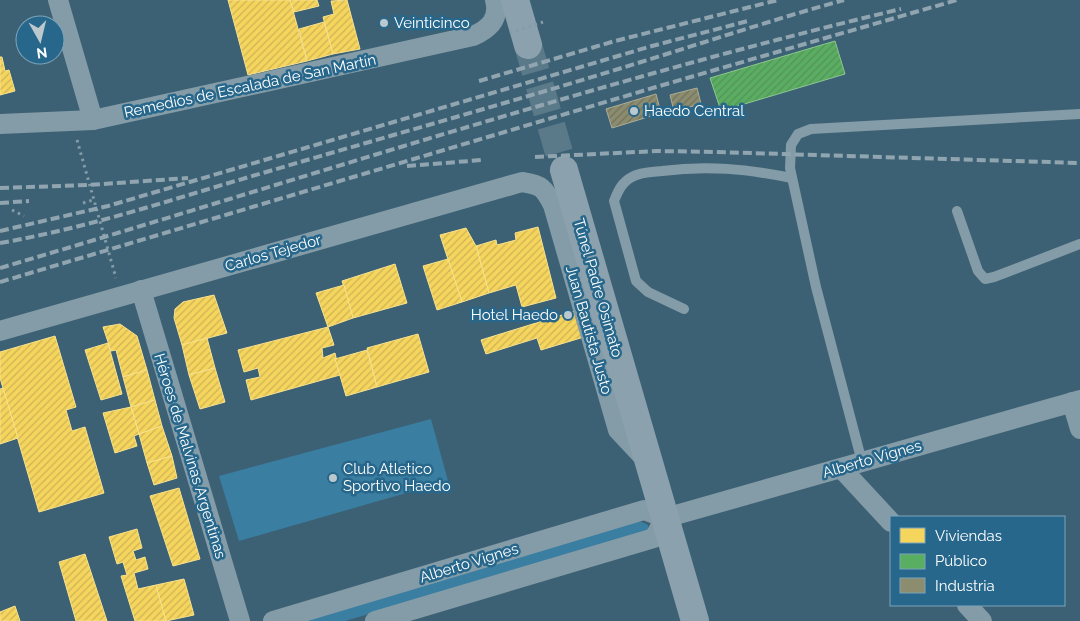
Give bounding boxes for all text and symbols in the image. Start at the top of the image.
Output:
place label: Veinticinco [394,14,470,32]
north arrow [15,15,65,65]
marker: Veinticinco [378,17,390,29]
text: N [35,44,48,62]
street label: Remedios de Escalada de San Martín [122,50,378,122]
place label: Haedo Central [644,102,745,120]
marker: Haedo Central [628,105,640,117]
street label: Túnel Padre Osimato [570,216,626,360]
street label: Carlos Tejedor [223,230,324,275]
street label: Juan Bautista Justo [562,264,616,397]
place label: Hotel Haedo [471,306,558,324]
marker: Hotel Haedo [562,309,574,321]
street label: Héroes de Malvinas Argentinas [150,351,230,561]
street label: Alberto Vignes [820,436,924,482]
place label: Club Atletico Sportivo Haedo [343,460,451,495]
marker: Club Atletico Sportivo Haedo [327,472,339,484]
legend [890,516,1065,606]
text: Viviendas [935,527,1002,545]
street label: Alberto Vignes [417,539,521,587]
text: Público [935,552,987,570]
text: Industria [935,577,995,595]

